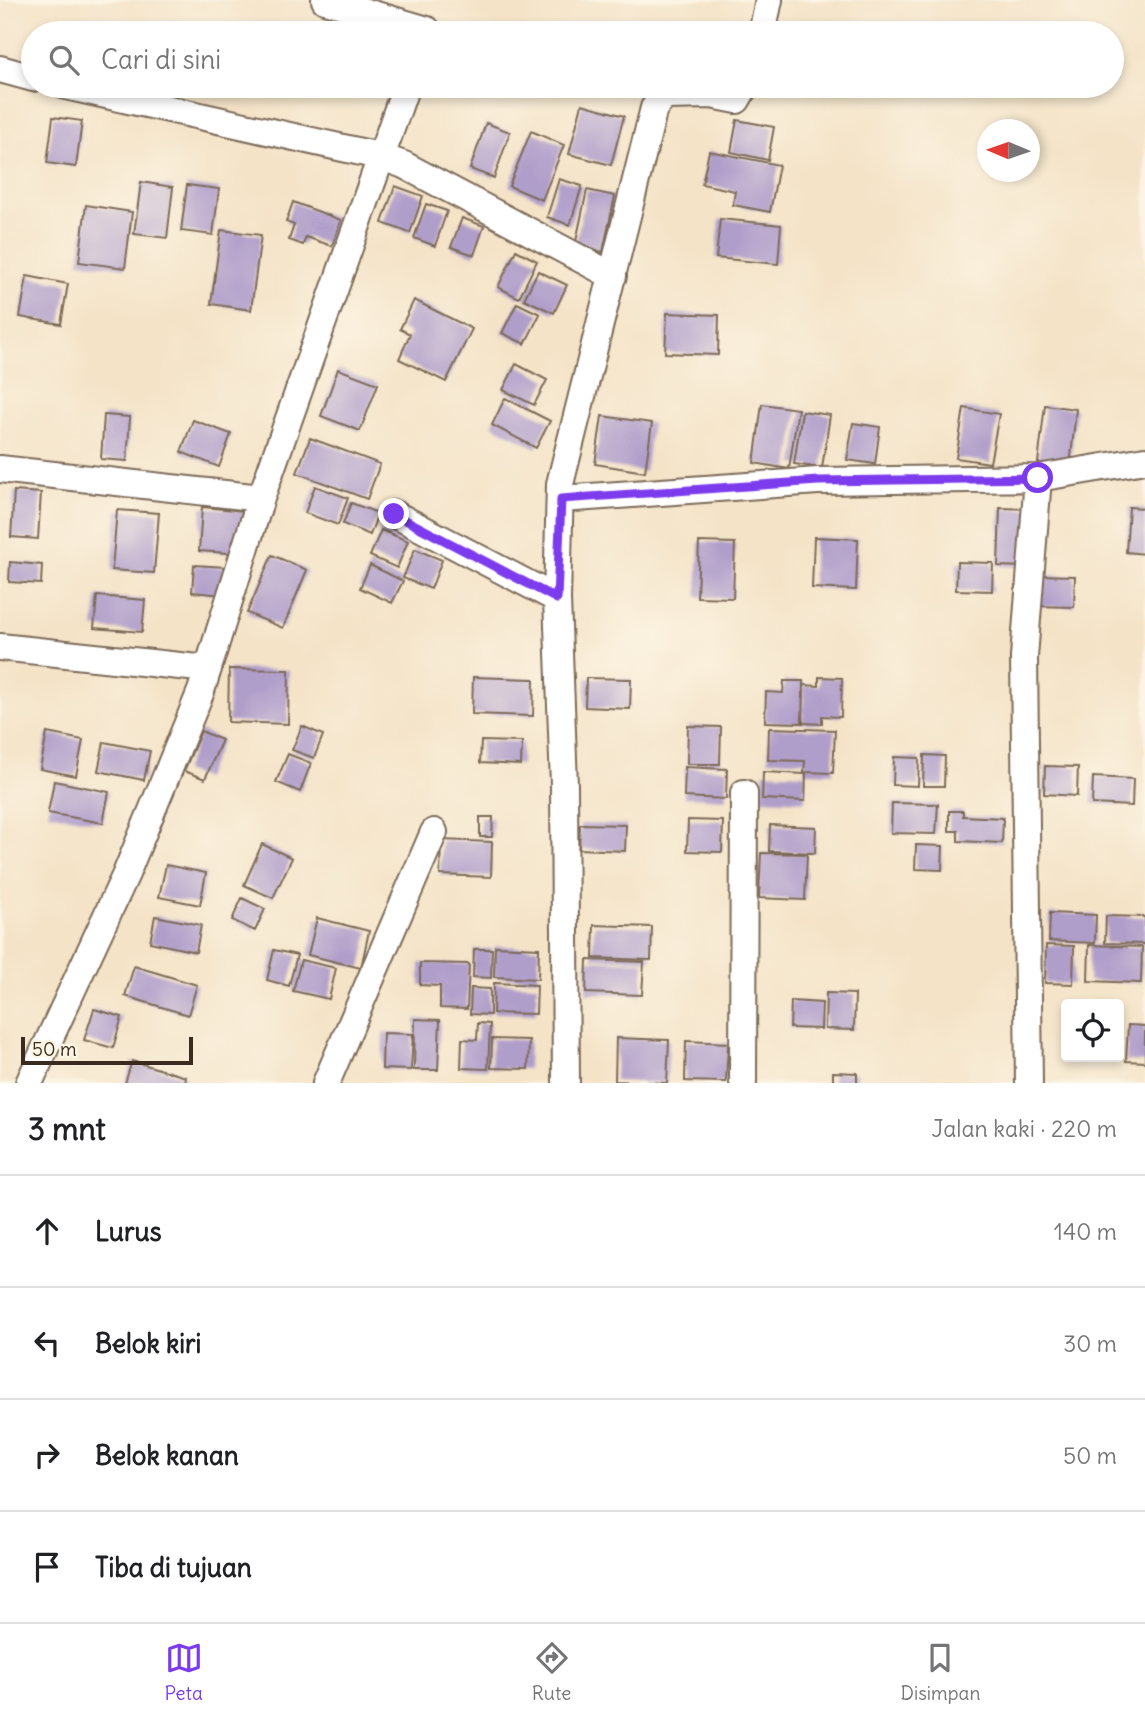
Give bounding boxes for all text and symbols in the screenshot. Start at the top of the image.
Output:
search box [21,21,1124,98]
icon: search [45,41,83,79]
text: Cari di sini [101,43,221,76]
north arrow [977,119,1040,182]
route start [1022,462,1053,493]
route end [378,498,409,529]
map controls [1061,999,1124,1062]
button: locate [1061,999,1124,1062]
scale bar [21,1034,192,1066]
text: 50 m [32,1037,77,1061]
text: 3 mnt [28,1110,106,1148]
text: Jalan kaki · 220 m [932,1114,1117,1143]
icon: ahead [28,1212,66,1250]
text: Lurus [95,1215,162,1248]
text: 140 m [1054,1217,1117,1246]
icon: left [28,1324,66,1362]
text: Belok kiri [95,1327,201,1360]
text: 30 m [1063,1329,1117,1358]
icon: right [28,1436,66,1474]
text: Belok kanan [95,1439,239,1472]
text: 50 m [1063,1441,1117,1470]
icon: arrive [28,1548,66,1586]
text: Tiba di tujuan [95,1551,252,1584]
tab: Peta [165,1639,203,1705]
tab: Rute [532,1639,571,1705]
tab: Disimpan [900,1639,980,1705]

